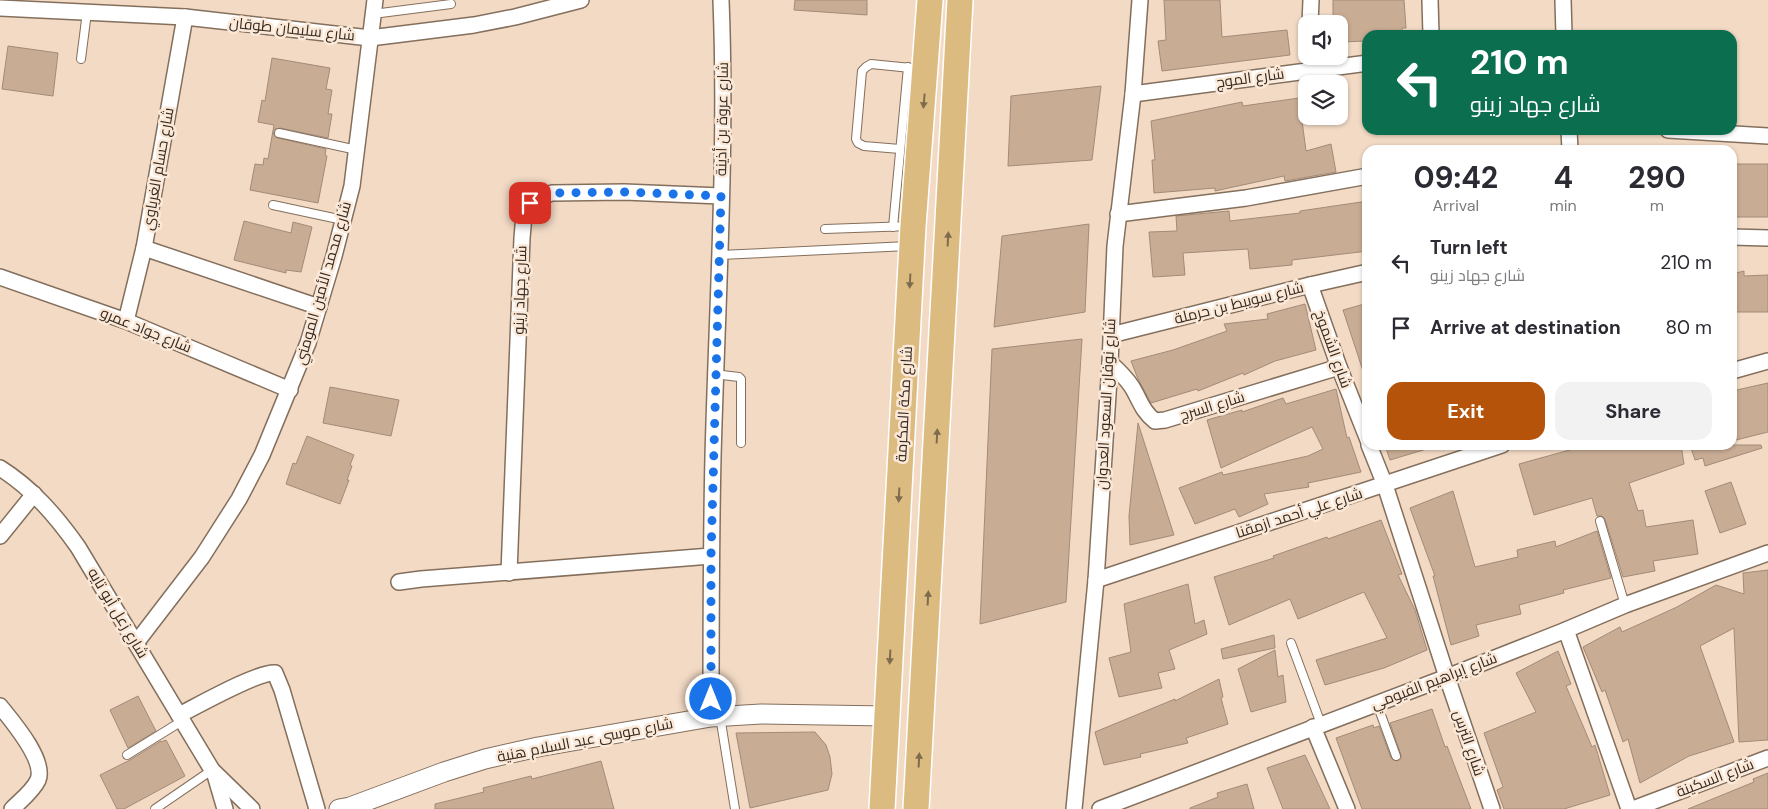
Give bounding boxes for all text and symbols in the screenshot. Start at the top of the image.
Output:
street label: شارع سليمان طوقان [228,12,356,47]
map controls [1298,15,1348,125]
button: sound [1298,15,1348,65]
text: 210 m [1470,39,1569,85]
icon: left [1387,50,1452,115]
street label: شارع عروة بن أذينة [711,62,734,176]
street label: شارع الموج [1215,63,1286,94]
button: layers [1298,75,1348,125]
text: شارع جهاد زينو [1470,90,1601,119]
one-way arrow [919,93,927,109]
street label: شارع حسام الغرباوي [137,106,181,232]
text: 09:42 [1413,158,1498,197]
text: 4 [1553,158,1573,197]
text: 290 [1628,158,1686,197]
pin [509,182,551,224]
icon: arrive [516,189,544,217]
text: Arrival [1432,195,1479,216]
text: min [1549,195,1577,216]
text: m [1650,195,1664,216]
street label: شارع محمد الأمين المومني [290,199,358,368]
one-way arrow [944,230,952,246]
text: Turn left [1430,235,1508,260]
street label: شارع جهاد زينو [508,245,533,335]
icon: left [1387,249,1415,277]
text: 210 m [1660,250,1712,275]
text: شارع جهاد زينو [1430,265,1525,286]
one-way arrow [906,273,914,289]
street label: شارع سويبط بن حرملة [1172,277,1306,330]
street label: شارع جواد عمرو [97,303,195,358]
street label: شارع الشموخ [1309,307,1356,391]
icon: arrive [1387,314,1415,342]
text: Arrive at destination [1430,315,1621,340]
text: 80 m [1665,315,1712,340]
street label: شارع نوفان السعود العدوان [1092,318,1121,490]
street label: شارع مكة المكرمة [891,345,918,463]
button: Exit [1387,382,1545,440]
button: Share [1555,382,1712,440]
street label: شارع السرج [1177,387,1247,426]
one-way arrow [933,428,941,444]
street label: شارع علي أحمد ازمقنا [1233,483,1366,545]
one-way arrow [895,487,903,503]
street label: شارع زعل أبو تايه [82,564,153,662]
one-way arrow [924,590,932,606]
street label: شارع إبراهيم الفيومي [1368,648,1501,716]
one-way arrow [886,650,894,666]
position arrow [684,672,736,724]
street label: شارع الترس [1447,707,1490,779]
street label: شارع موسى عبد السلام هنية [495,713,675,768]
one-way arrow [915,752,923,768]
street label: شارع السكينة [1673,754,1757,803]

